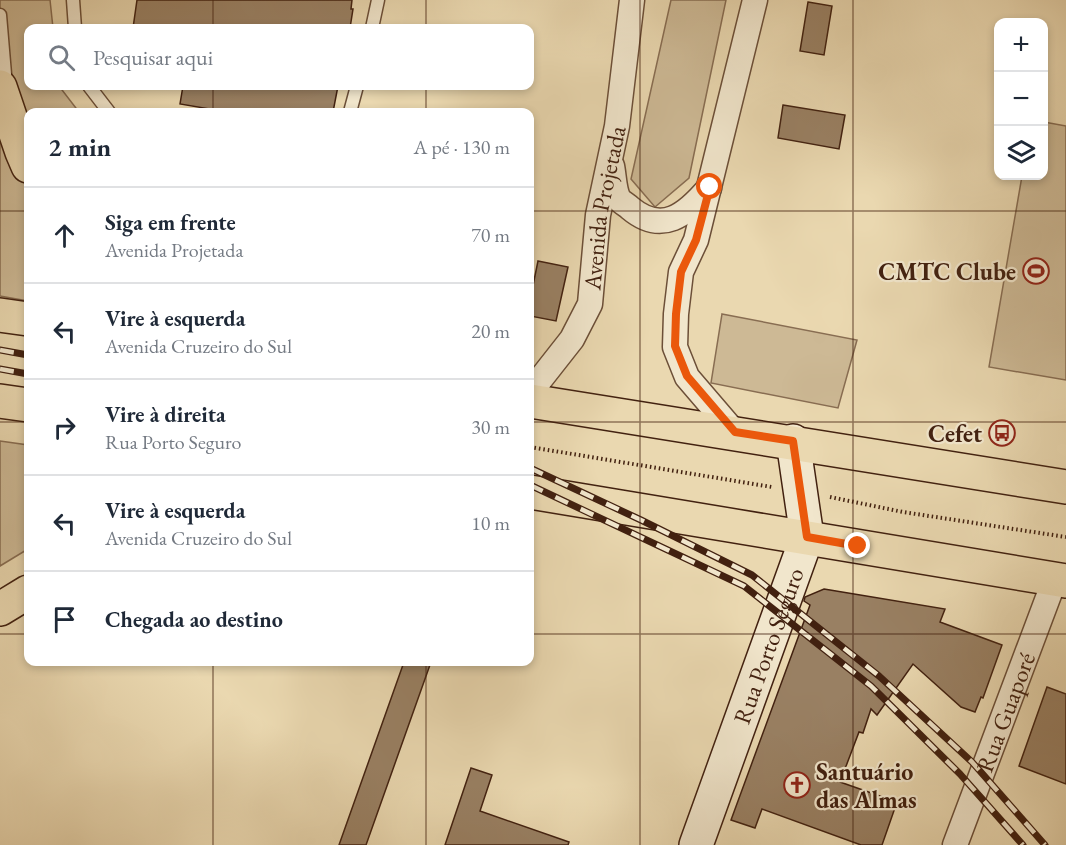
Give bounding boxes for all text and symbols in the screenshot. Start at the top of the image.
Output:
map controls [994,18,1048,180]
button: + [994,18,1048,72]
search box [24,24,534,90]
icon: search [45,41,78,74]
text: Pesquisar aqui [93,43,213,72]
button: − [994,72,1048,126]
street label: Avenida Projetada [576,122,632,292]
button: layers [994,126,1048,180]
text: 2 min [48,130,111,164]
text: A pé · 130 m [414,134,510,160]
route start [696,173,722,199]
text: Siga em frente [105,208,236,237]
icon: ahead [48,219,81,252]
text: 70 m [471,222,510,248]
text: Avenida Projetada [105,237,243,263]
place label: CMTC Clube [878,256,1016,287]
sports icon: CMTC Clube [1021,256,1051,286]
text: Vire à esquerda [105,304,245,333]
icon: left [48,315,81,348]
text: 20 m [471,318,510,344]
text: Avenida Cruzeiro do Sul [105,333,292,359]
text: Vire à direita [105,400,226,429]
icon: right [48,411,81,444]
text: 30 m [471,414,510,440]
place label: Cefet [928,418,982,449]
bus stop icon: Cefet [987,418,1017,448]
text: Rua Porto Seguro [105,429,242,455]
text: Vire à esquerda [105,496,245,525]
icon: left [48,507,81,540]
text: 10 m [471,510,510,536]
text: Avenida Cruzeiro do Sul [105,525,292,551]
route end [844,532,870,558]
street label: Rua Porto Seguro [725,563,810,728]
icon: arrive [48,603,81,636]
text: Chegada ao destino [105,605,283,634]
street label: Rua Guaporé [968,648,1042,776]
place label: Santuário das Almas [816,756,917,815]
church icon: Santuário das Almas [782,770,812,800]

